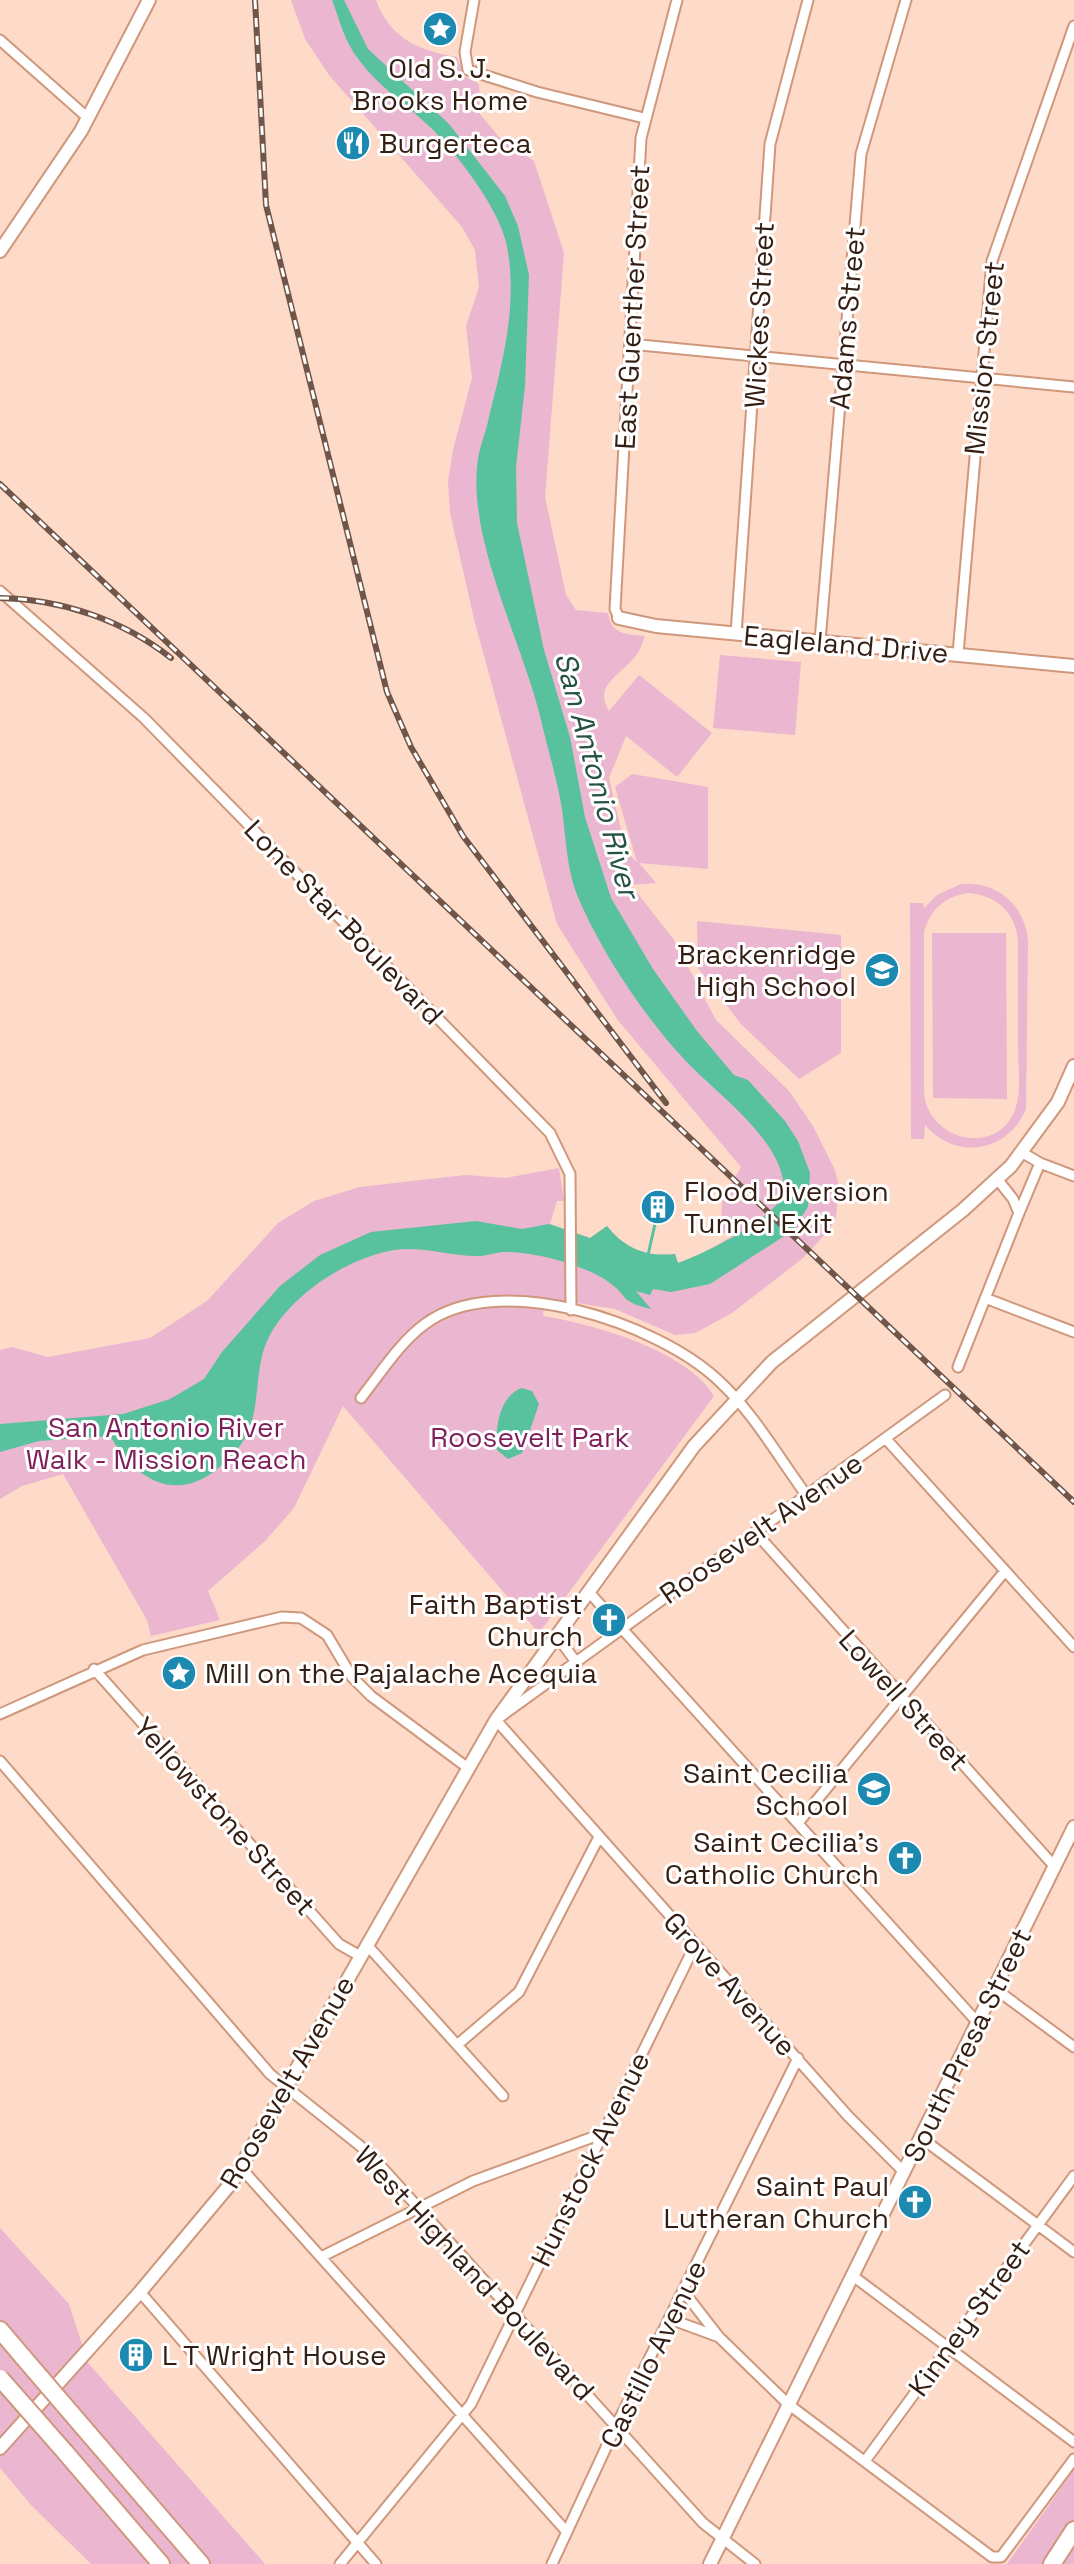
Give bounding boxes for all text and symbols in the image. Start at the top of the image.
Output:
place icon: Old S. J. Brooks Home [421,10,459,48]
place label: Old S. J. Brooks Home [352,50,528,118]
restaurant icon: Burgerteca [334,124,372,162]
place label: Burgerteca [379,125,532,161]
street label: East Guenther Street [607,164,657,450]
street label: Wickes Street [736,221,782,409]
street label: Adams Street [821,225,873,411]
street label: Mission Street [956,259,1012,457]
street label: Eagleland Drive [742,617,950,671]
water label: San Antonio River [546,648,650,905]
street label: Lone Star Boulevard [237,812,451,1032]
place label: Brackenridge High School [677,936,856,1004]
school or university icon: Brackenridge High School [863,951,901,989]
place label: Flood Diversion Tunnel Exit [684,1173,889,1241]
building icon: Flood Diversion Tunnel Exit [639,1188,677,1226]
park label: San Antonio River Walk - Mission Reach [26,1409,306,1477]
park label: Roosevelt Park [430,1419,630,1455]
street label: Roosevelt Avenue [653,1445,869,1611]
place label: Faith Baptist Church [409,1586,583,1654]
church icon: Faith Baptist Church [590,1601,628,1639]
street label: Lowell Street [831,1622,977,1778]
place icon: Mill on the Pajalache Acequia [160,1654,198,1692]
place label: Mill on the Pajalache Acequia [205,1655,597,1691]
street label: Yellowstone Street [126,1709,324,1923]
place label: Saint Cecilia School [683,1755,848,1823]
school or university icon: Saint Cecilia School [855,1770,893,1808]
place label: Saint Cecilia's Catholic Church [665,1824,879,1892]
church icon: Saint Cecilia's Catholic Church [886,1839,924,1877]
street label: Grove Avenue [656,1904,804,2064]
street label: South Presa Street [895,1922,1039,2168]
street label: Roosevelt Avenue [212,1969,362,2195]
street label: Hunstock Avenue [522,2046,658,2272]
street label: West Highland Boulevard [347,2138,603,2408]
place label: Saint Paul Lutheran Church [664,2168,889,2236]
church icon: Saint Paul Lutheran Church [896,2183,934,2221]
street label: Kinney Street [900,2233,1038,2403]
street label: Castillo Avenue [592,2254,714,2454]
building icon: L T Wright House [117,2336,155,2374]
place label: L T Wright House [162,2337,387,2373]

